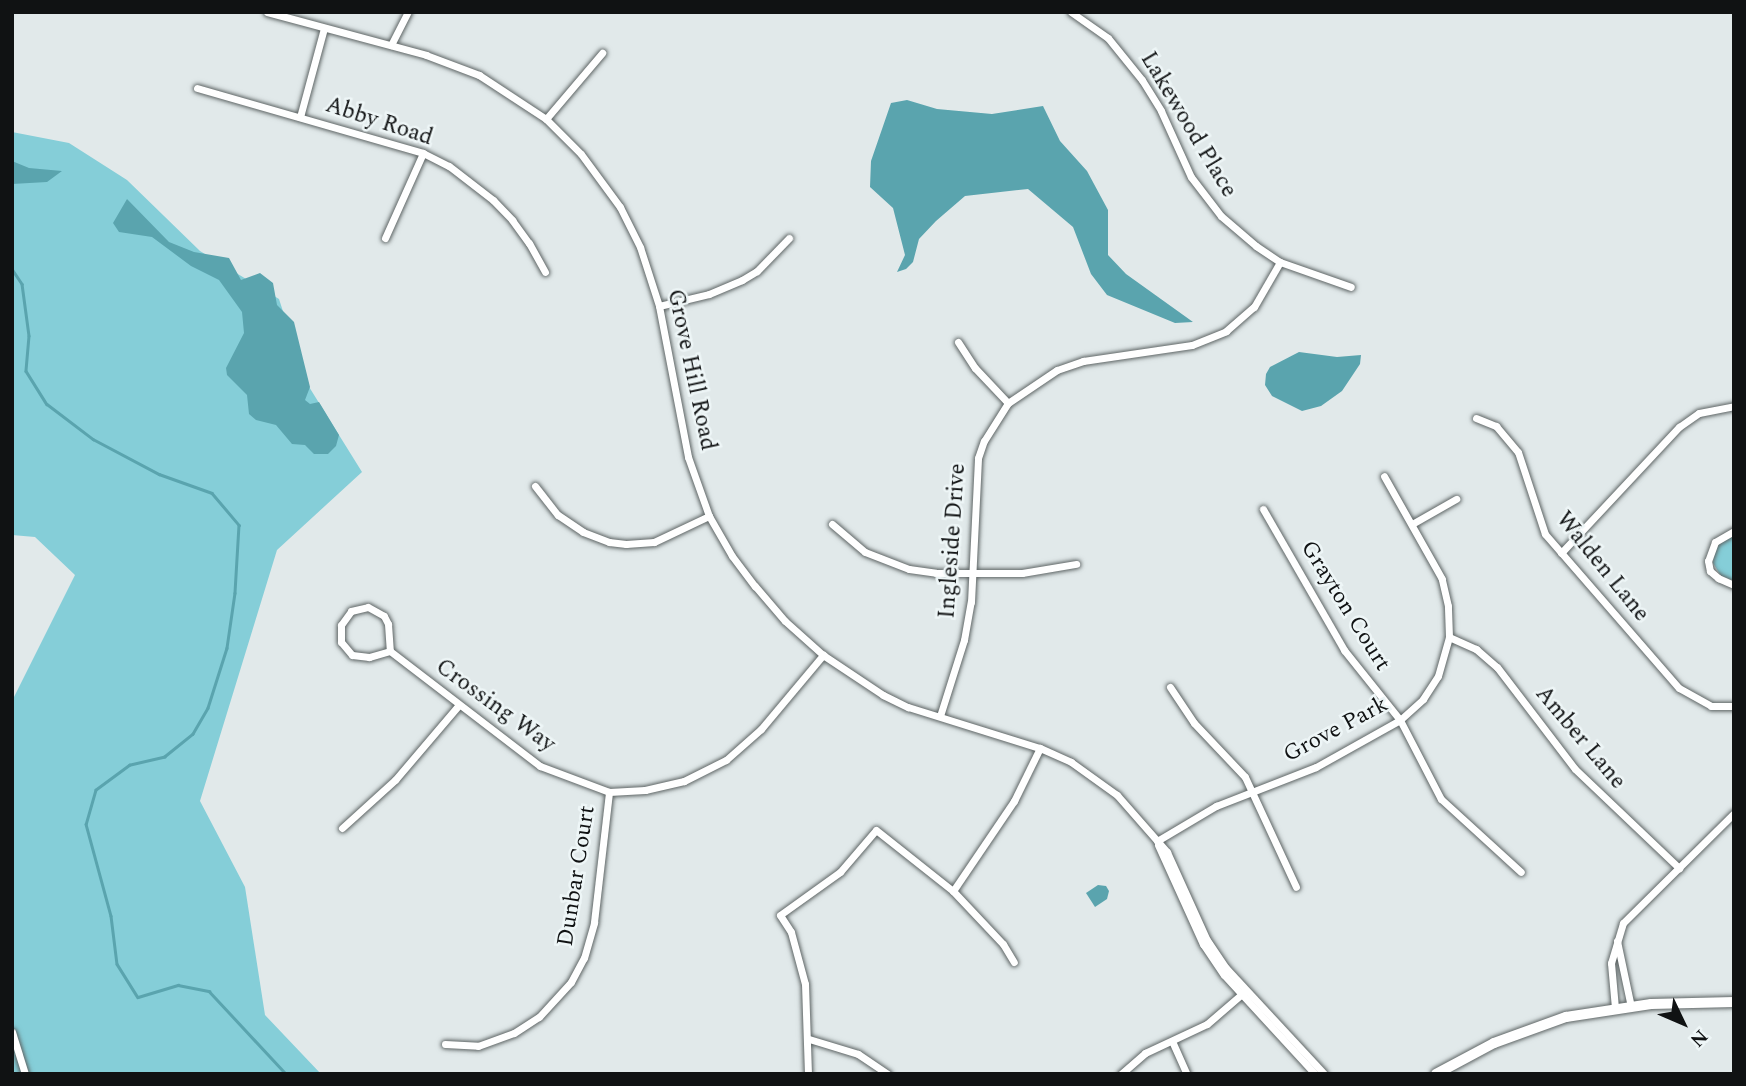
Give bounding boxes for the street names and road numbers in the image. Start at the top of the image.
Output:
street label: Lakewood Place [1134,47,1242,203]
street label: Abby Road [322,92,436,152]
street label: Grove Hill Road [660,287,722,453]
street label: Ingleside Drive [934,462,972,620]
street label: Walden Lane [1549,506,1655,628]
street label: Grayton Court [1294,536,1396,676]
street label: Crossing Way [430,653,560,759]
street label: Amber Lane [1529,681,1631,795]
street label: Grove Park [1279,691,1393,769]
street label: Dunbar Court [552,804,602,948]

